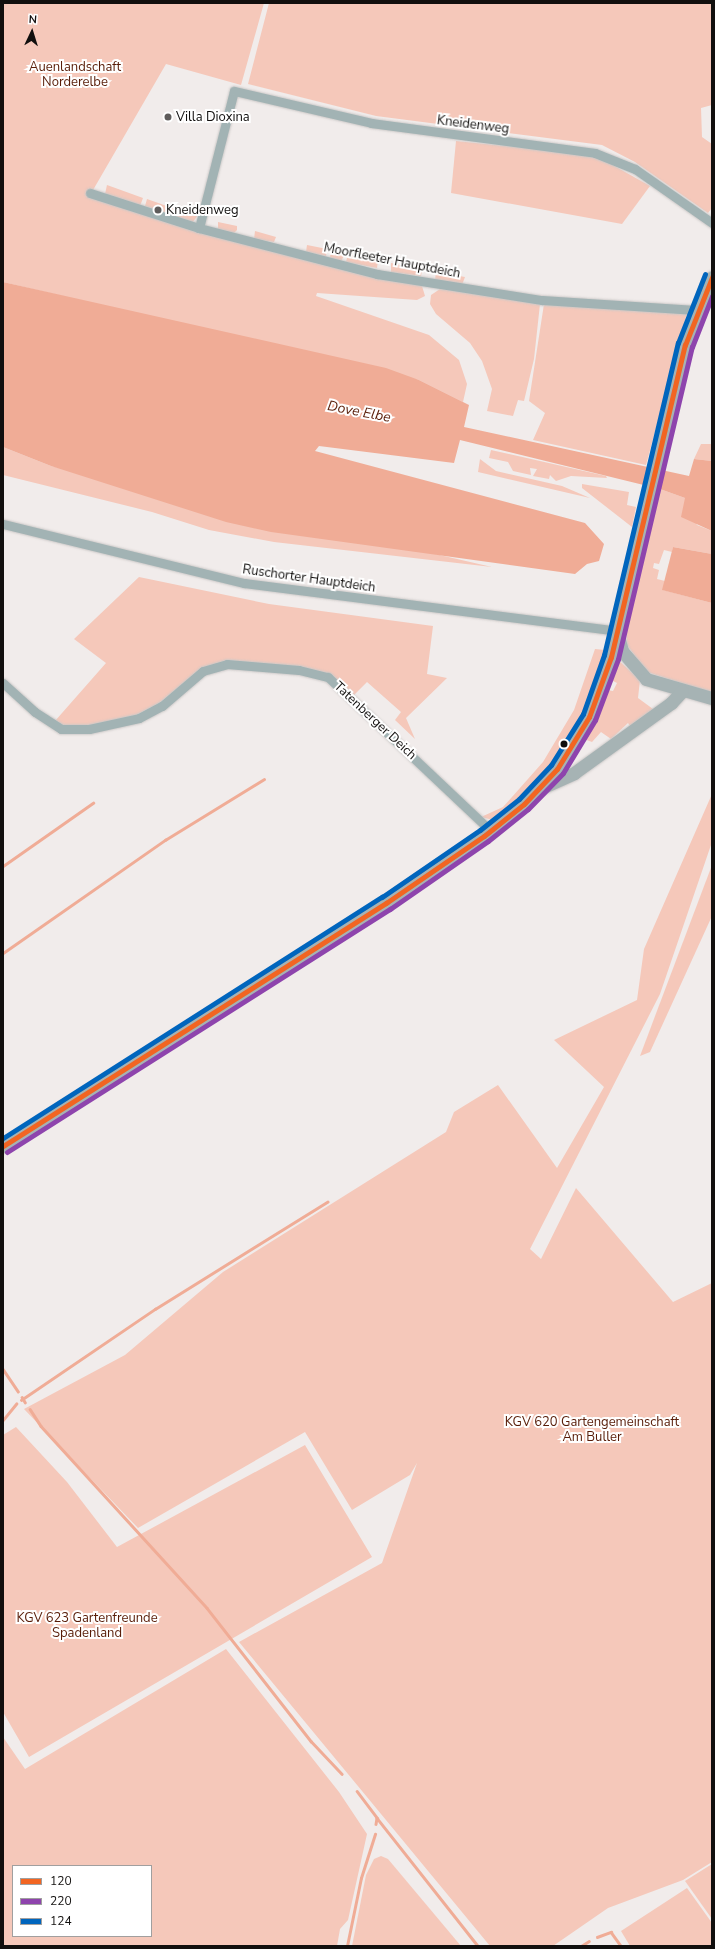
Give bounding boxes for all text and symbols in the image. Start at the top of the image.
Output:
north arrow [12,12,52,52]
text: N [28,12,37,27]
park label: Auenlandschaft Norderelbe [29,60,121,91]
place label: Villa Dioxina [176,109,250,125]
marker: Villa Dioxina [163,112,173,122]
street label: Kneidenweg [436,113,510,137]
place label: Kneidenweg [166,202,239,218]
marker: Kneidenweg [153,205,163,215]
street label: Moorfleeter Hauptdeich [322,240,462,282]
water label: Dove Elbe [326,398,392,426]
street label: Ruschorter Hauptdeich [241,562,377,596]
street label: Tatenberger Deich [331,679,419,763]
unlabelled marker [559,739,569,749]
park label: KGV 620 Gartengemeinschaft Am Buller [505,1415,679,1446]
park label: KGV 623 Gartenfreunde Spadenland [16,1611,158,1642]
legend [12,1865,152,1937]
text: 120 [50,1873,72,1889]
text: 220 [50,1893,72,1909]
text: 124 [50,1913,72,1929]

